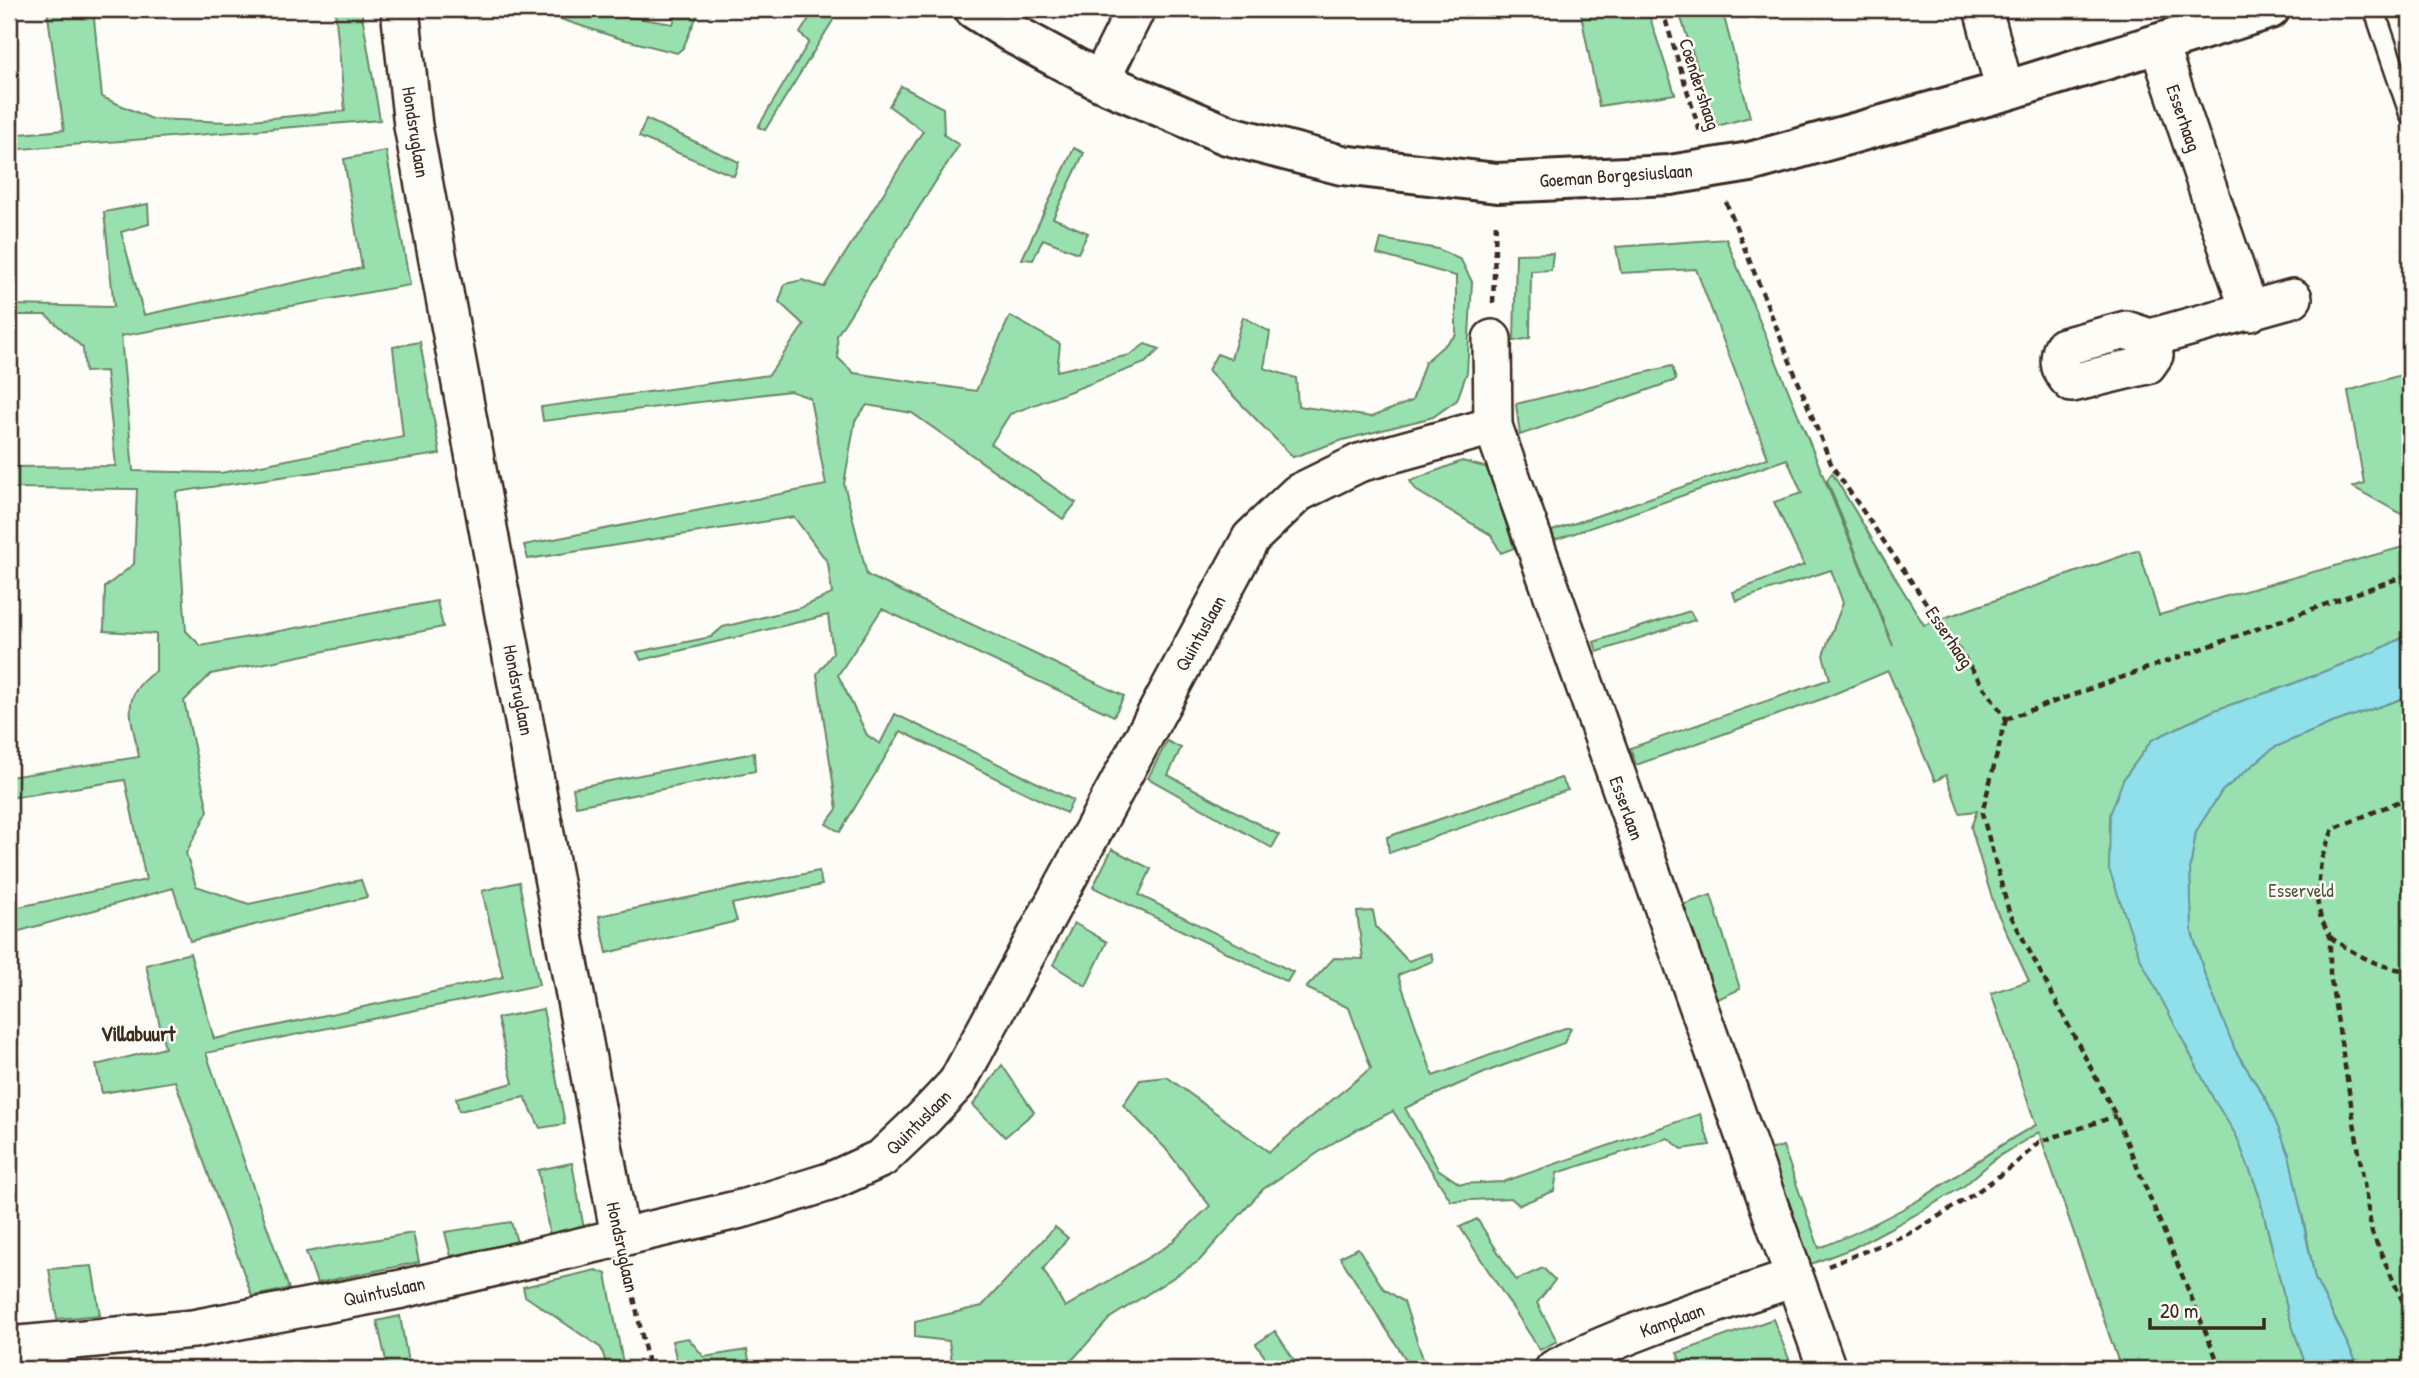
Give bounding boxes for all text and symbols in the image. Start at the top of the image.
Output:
street label: Coendershaag [1673,35,1727,133]
street label: Esserhaag [2160,81,2208,155]
street label: Hondsruglaan [396,85,436,179]
street label: Goeman Borgesiuslaan [1539,157,1693,193]
street label: Quintuslaan [1169,590,1231,676]
street label: Esserhaag [1920,601,1980,673]
street label: Hondsruglaan [497,642,541,738]
street label: Esserlaan [1603,772,1651,844]
park label: Esserveld [2268,877,2334,903]
district label: Villabuurt [101,1019,176,1048]
street label: Quintuslaan [880,1084,956,1160]
street label: Hondsruglaan [601,1199,645,1295]
street label: Quintuslaan [341,1270,427,1312]
scale bar [2150,1287,2263,1331]
street label: Kamplaan [1636,1296,1708,1344]
text: 20 m [2160,1296,2198,1325]

